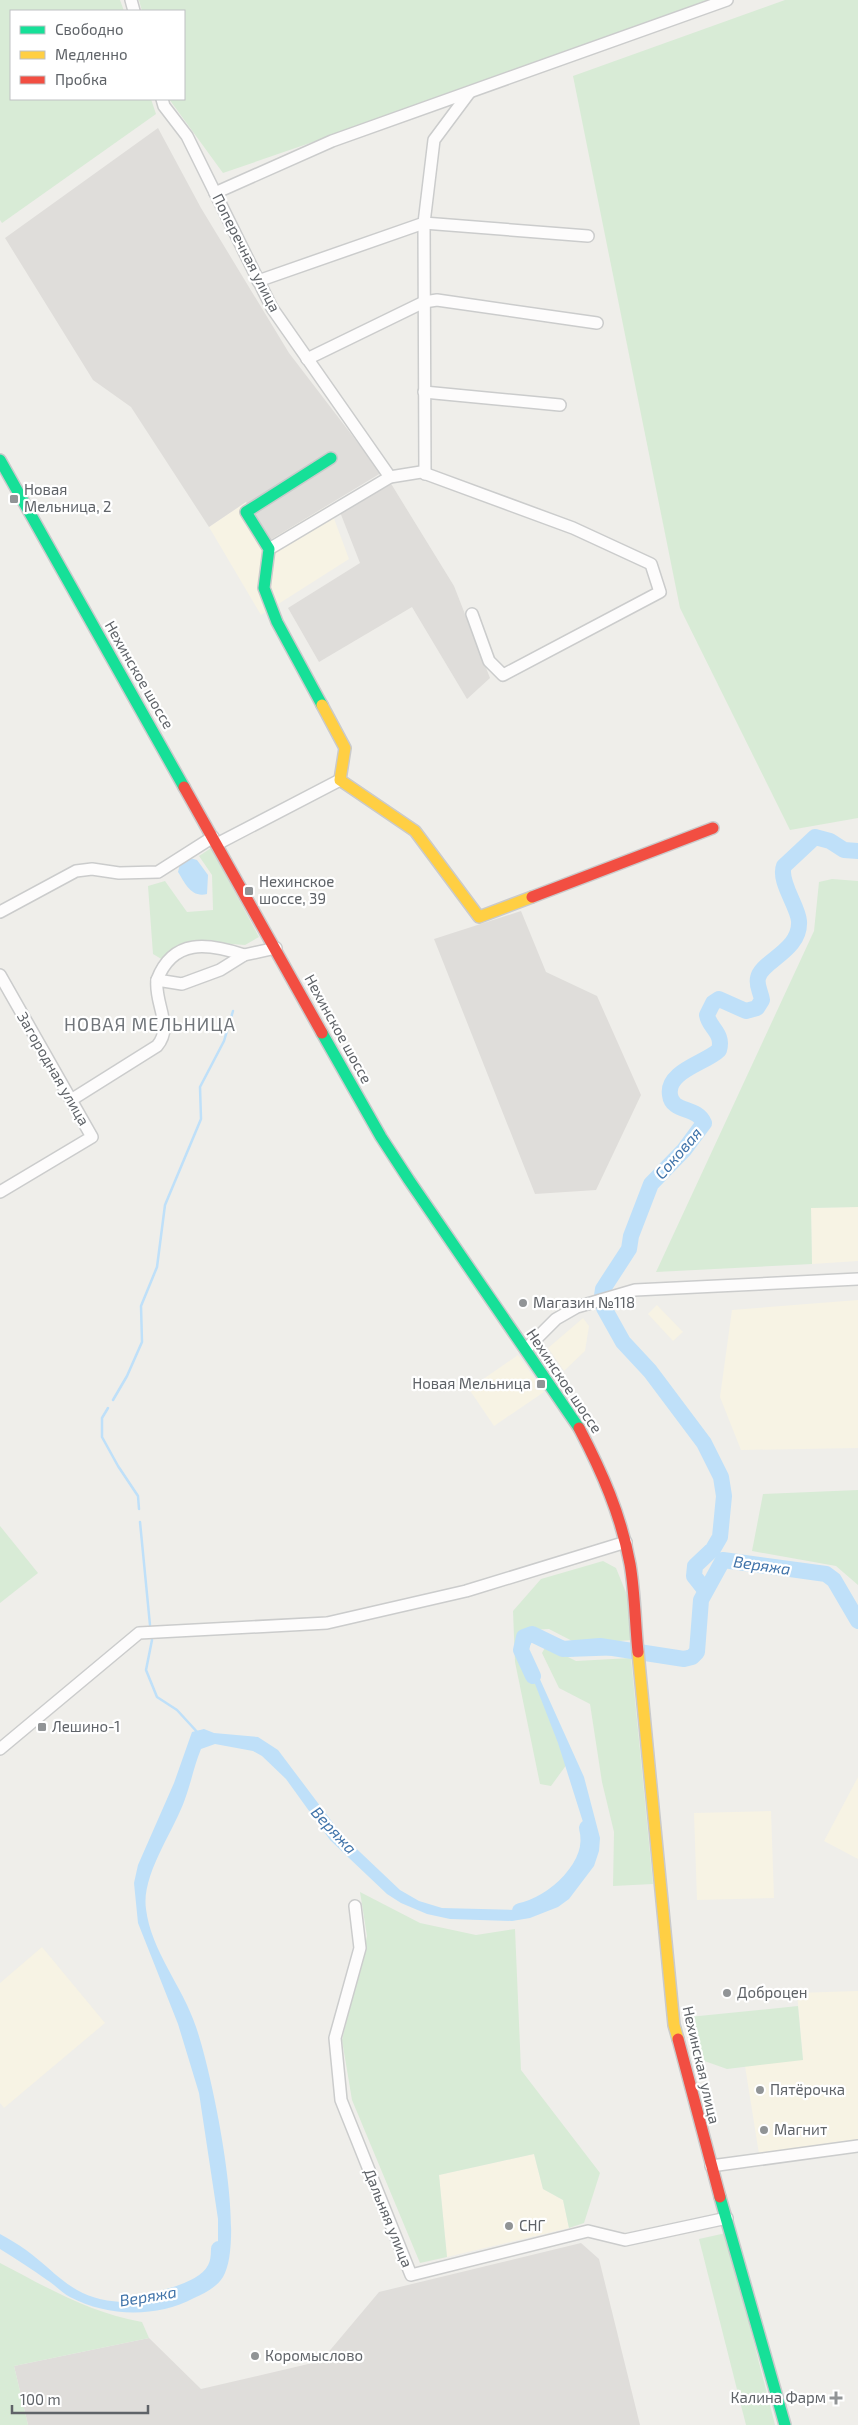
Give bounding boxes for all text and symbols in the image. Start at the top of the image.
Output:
legend [10,10,185,100]
text: Свободно [55,20,124,38]
text: Медленно [55,45,128,63]
text: Пробка [55,70,107,88]
street label: Поперечная улица [208,190,285,315]
place label: Новая Мельница, 2 [24,480,111,515]
marker: Новая Мельница, 2 [8,493,20,505]
street label: Нехинское шоссе [102,617,178,732]
place label: Нехинское шоссе, 39 [259,872,334,907]
marker: Нехинское шоссе, 39 [243,885,255,897]
street label: Нехинское шоссе [301,971,376,1086]
street label: Загородная улица [13,1008,94,1129]
district label: НОВАЯ МЕЛЬНИЦА [64,1013,236,1035]
water label: Соковая [650,1123,705,1182]
place label: Магазин №118 [533,1293,635,1311]
marker: Магазин №118 [517,1297,529,1309]
street label: Нехинское шоссе [523,1325,606,1436]
place label: Новая Мельница [412,1374,531,1392]
marker: Новая Мельница [535,1378,547,1390]
water label: Веряжа [732,1551,792,1578]
place label: Лешино-1 [52,1717,120,1735]
marker: Лешино-1 [36,1721,48,1733]
water label: Веряжа [308,1802,361,1857]
place label: Доброцен [737,1983,808,2001]
marker: Доброцен [721,1987,733,1999]
street label: Нехинская улица [679,2004,724,2126]
place label: Пятёрочка [770,2080,845,2098]
marker: Пятёрочка [754,2084,766,2096]
place label: Магнит [774,2120,827,2138]
marker: Магнит [758,2124,770,2136]
street label: Дальняя улица [360,2166,417,2270]
place label: СНГ [519,2216,546,2234]
marker: СНГ [503,2220,515,2232]
water label: Веряжа [118,2282,178,2309]
place label: Коромыслово [265,2346,363,2364]
marker: Коромыслово [249,2350,261,2362]
scale bar [12,2382,149,2414]
place label: Калина Фарм [731,2388,826,2406]
text: 100 m [20,2390,61,2408]
marker: Калина Фарм [830,2392,842,2404]

